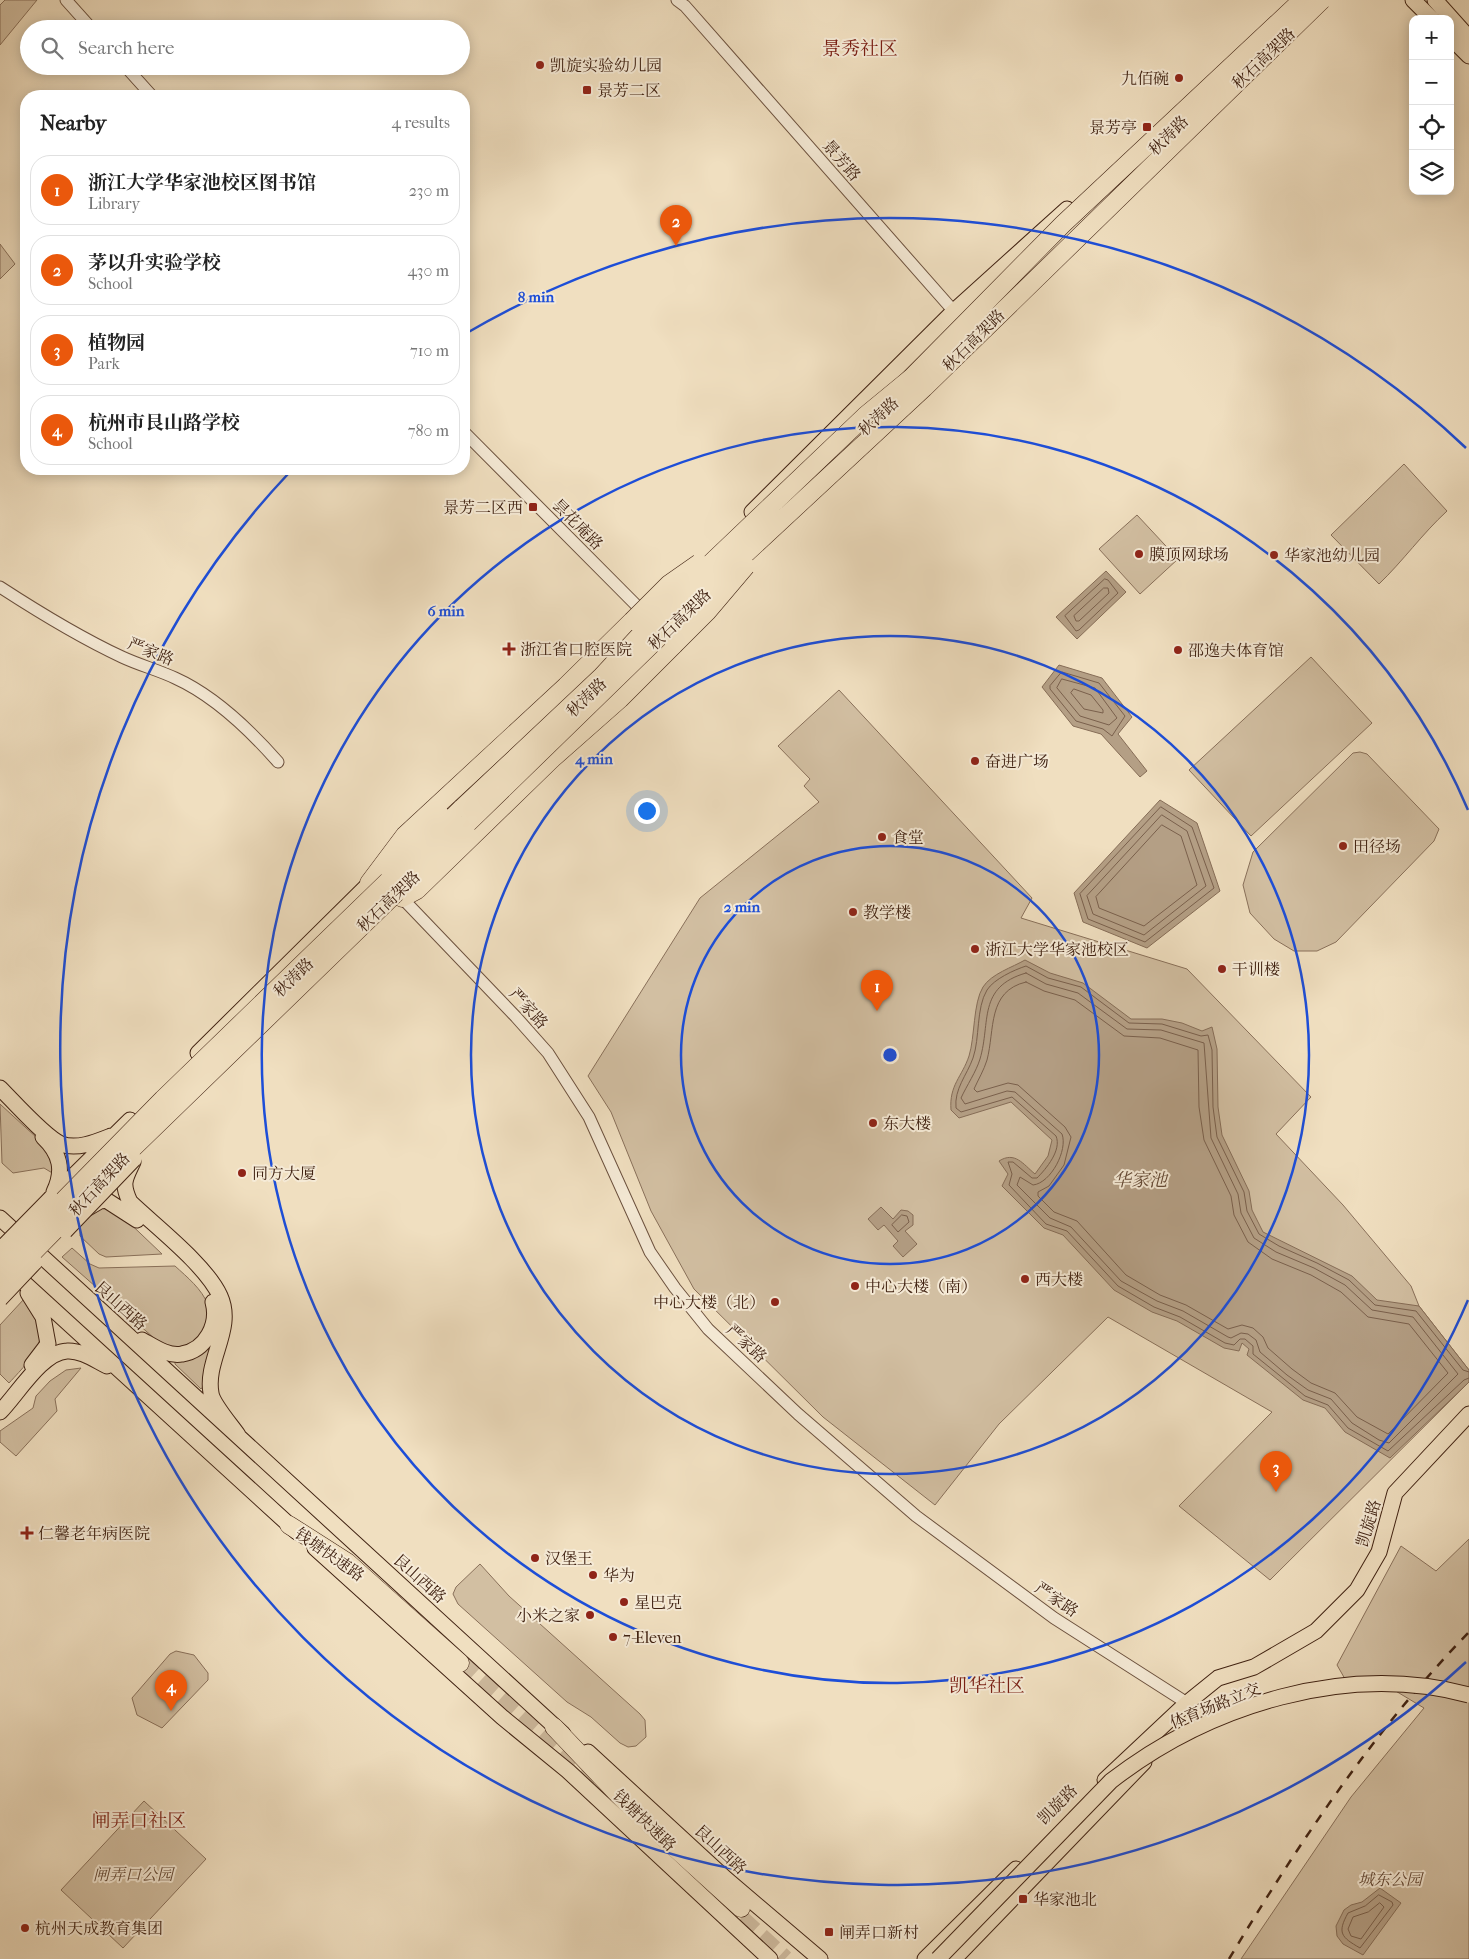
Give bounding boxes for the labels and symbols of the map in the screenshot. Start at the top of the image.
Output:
street label: 秋石高架路 [1228,24,1299,93]
district label: 景秀社区 [822,38,898,60]
place label: 凯旋实验幼儿园 [550,56,662,75]
marker: 凯旋实验幼儿园 [534,59,546,71]
place label: 九佰碗 [1121,69,1169,88]
marker: 九佰碗 [1173,72,1185,84]
place label: 景芳二区 [597,81,661,100]
marker: 景芳二区 [581,84,593,96]
street label: 秋涛路 [1145,112,1192,159]
place label: 景芳亭 [1089,118,1137,137]
marker: 景芳亭 [1141,121,1153,133]
street label: 景芳路 [819,136,865,185]
pin: 2 [660,205,692,246]
text: 8 min [518,288,554,306]
street label: 秋石高架路 [938,305,1008,375]
street label: 秋涛路 [854,393,902,440]
street label: 昙花庵路 [548,495,607,554]
place label: 景芳二区西 [443,498,523,517]
marker: 景芳二区西 [527,501,539,513]
place label: 膜顶网球场 [1149,545,1229,564]
place label: 华家池幼儿园 [1284,546,1380,565]
marker: 膜顶网球场 [1133,548,1145,560]
marker: 华家池幼儿园 [1268,549,1280,561]
street label: 秋石高架路 [644,585,715,654]
text: 6 min [428,602,465,620]
street label: 严家路 [125,634,177,669]
place label: 浙江省口腔医院 [520,640,632,659]
place label: 邵逸夫体育馆 [1188,641,1284,660]
marker: 浙江省口腔医院 [502,642,516,656]
marker: 邵逸夫体育馆 [1172,644,1184,656]
street label: 秋涛路 [562,674,610,721]
text: 4 min [574,750,613,768]
place label: 奋进广场 [985,752,1049,771]
marker: 奋进广场 [969,755,981,767]
your location [634,798,660,824]
place label: 食堂 [892,828,924,847]
marker: 食堂 [876,831,888,843]
place label: 田径场 [1353,837,1401,856]
marker: 田径场 [1337,840,1349,852]
street label: 秋石高架路 [353,867,424,936]
text: 2 min [724,898,761,916]
place label: 教学楼 [863,903,911,922]
marker: 教学楼 [847,906,859,918]
place label: 浙江大学华家池校区 [985,940,1129,959]
marker: 浙江大学华家池校区 [969,943,981,955]
street label: 秋涛路 [269,954,317,1001]
place label: 干训楼 [1232,960,1280,979]
marker: 干训楼 [1216,963,1228,975]
pin: 1 [861,970,893,1011]
street label: 严家路 [506,984,552,1033]
centre of rings [881,1046,899,1064]
place label: 东大楼 [883,1114,931,1133]
marker: 东大楼 [867,1117,879,1129]
street label: 秋石高架路 [65,1149,134,1220]
place label: 同方大厦 [252,1164,316,1183]
marker: 同方大厦 [236,1167,248,1179]
water label: 华家池 [1113,1170,1169,1191]
place label: 西大楼 [1035,1270,1083,1289]
marker: 西大楼 [1019,1273,1031,1285]
street label: 艮山西路 [91,1277,151,1334]
place label: 中心大楼（南） [865,1277,977,1296]
marker: 中心大楼（南） [849,1280,861,1292]
place label: 中心大楼（北） [653,1293,765,1312]
marker: 中心大楼（北） [769,1296,781,1308]
street label: 严家路 [723,1320,771,1367]
pin: 3 [1260,1451,1292,1492]
street label: 凯旋路 [1352,1497,1385,1549]
place label: 仁馨老年病医院 [38,1524,150,1543]
street label: 钱塘快速路 [291,1524,368,1585]
marker: 仁馨老年病医院 [20,1526,34,1540]
place label: 汉堡王 [545,1549,593,1568]
street label: 艮山西路 [390,1550,450,1607]
marker: 汉堡王 [529,1552,541,1564]
place label: 华为 [603,1566,635,1585]
marker: 华为 [587,1569,599,1581]
street label: 严家路 [1032,1578,1082,1621]
place label: 星巴克 [634,1593,682,1612]
marker: 星巴克 [618,1596,630,1608]
place label: 小米之家 [516,1606,580,1625]
marker: 小米之家 [584,1609,596,1621]
place label: 7-Eleven [623,1628,682,1647]
marker: 7-Eleven [607,1631,619,1643]
pin: 4 [155,1670,187,1711]
district label: 凯华社区 [949,1675,1025,1697]
street label: 体育场路立交 [1167,1679,1263,1732]
street label: 凯旋路 [1034,1781,1081,1828]
street label: 钱塘快速路 [609,1786,680,1855]
district label: 闸弄口社区 [91,1810,187,1832]
street label: 艮山西路 [691,1821,751,1878]
park label: 闸弄口公园 [93,1865,176,1884]
park label: 城东公园 [1358,1870,1425,1889]
place label: 华家池北 [1033,1890,1097,1909]
marker: 华家池北 [1017,1893,1029,1905]
place label: 杭州天成教育集团 [35,1919,163,1938]
marker: 杭州天成教育集团 [19,1922,31,1934]
place label: 闸弄口新村 [839,1923,919,1942]
marker: 闸弄口新村 [823,1926,835,1938]

